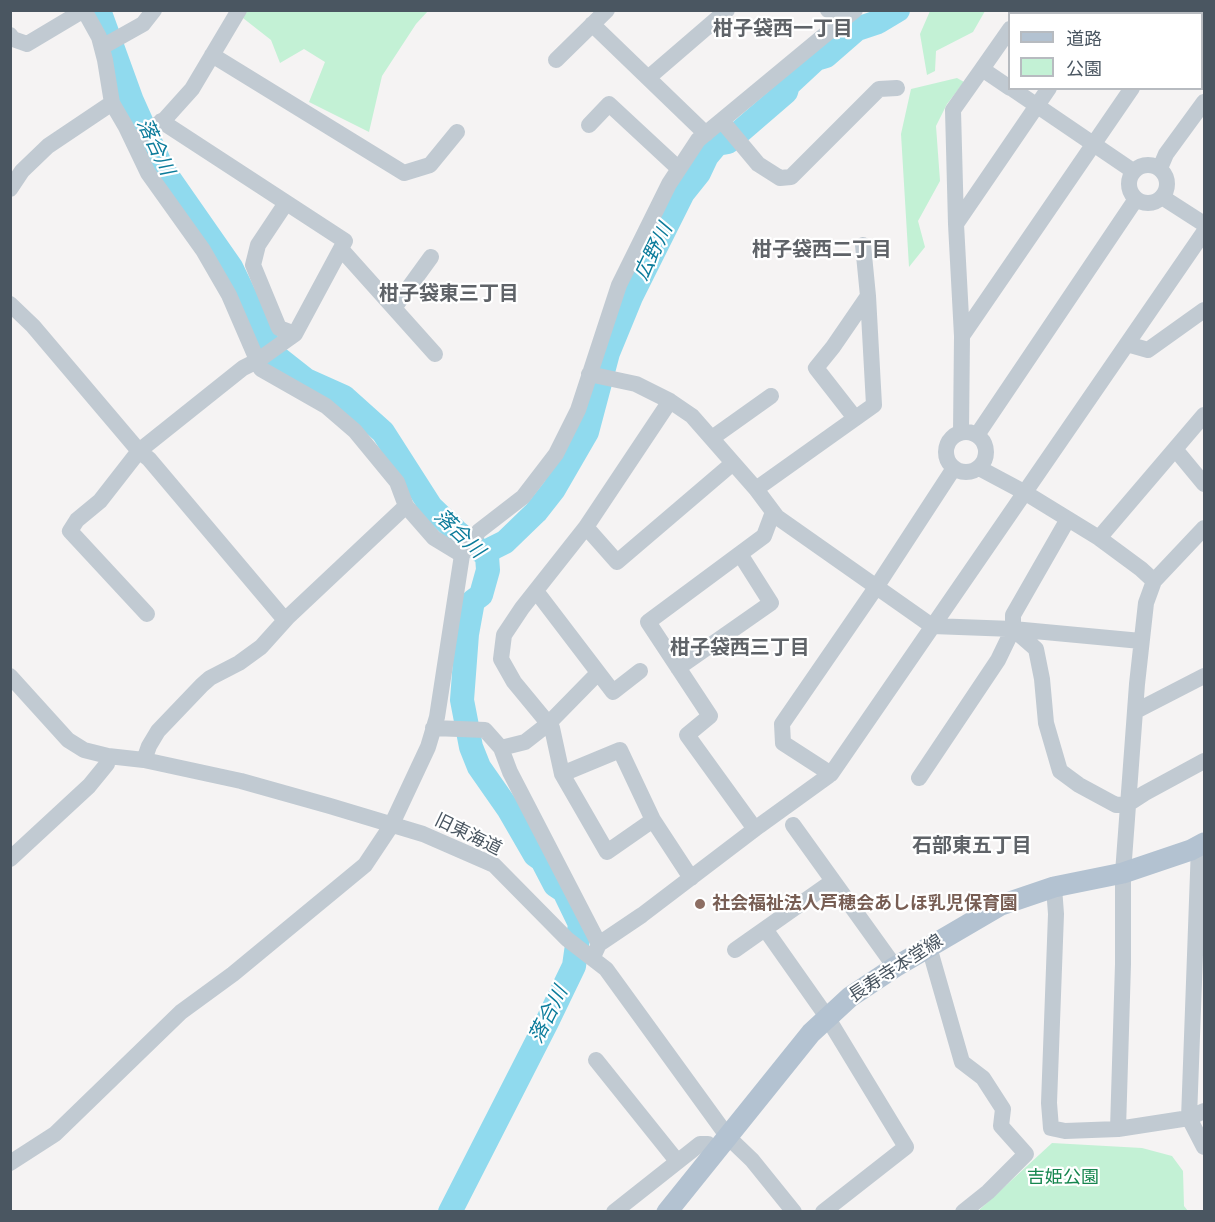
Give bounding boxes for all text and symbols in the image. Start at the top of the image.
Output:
legend [1008,12,1203,90]
district label: 柑子袋西一丁目 [713,17,853,41]
text: 道路 [1066,29,1102,49]
text: 公園 [1066,59,1102,79]
water label: 落合川 [131,115,179,179]
water label: 広野川 [630,220,678,284]
district label: 柑子袋西二丁目 [752,238,892,262]
district label: 柑子袋東三丁目 [379,282,519,306]
water label: 落合川 [429,505,489,563]
district label: 柑子袋西三丁目 [670,636,810,660]
street label: 旧東海道 [431,810,505,860]
district label: 石部東五丁目 [912,834,1032,858]
place label: 社会福祉法人芦穂会あしほ乳児保育園 [712,893,1018,915]
marker: 社会福祉法人芦穂会あしほ乳児保育園 [693,897,707,911]
street label: 長寿寺本堂線 [845,931,947,1007]
water label: 落合川 [525,983,573,1047]
park label: 吉姫公園 [1027,1167,1099,1189]

